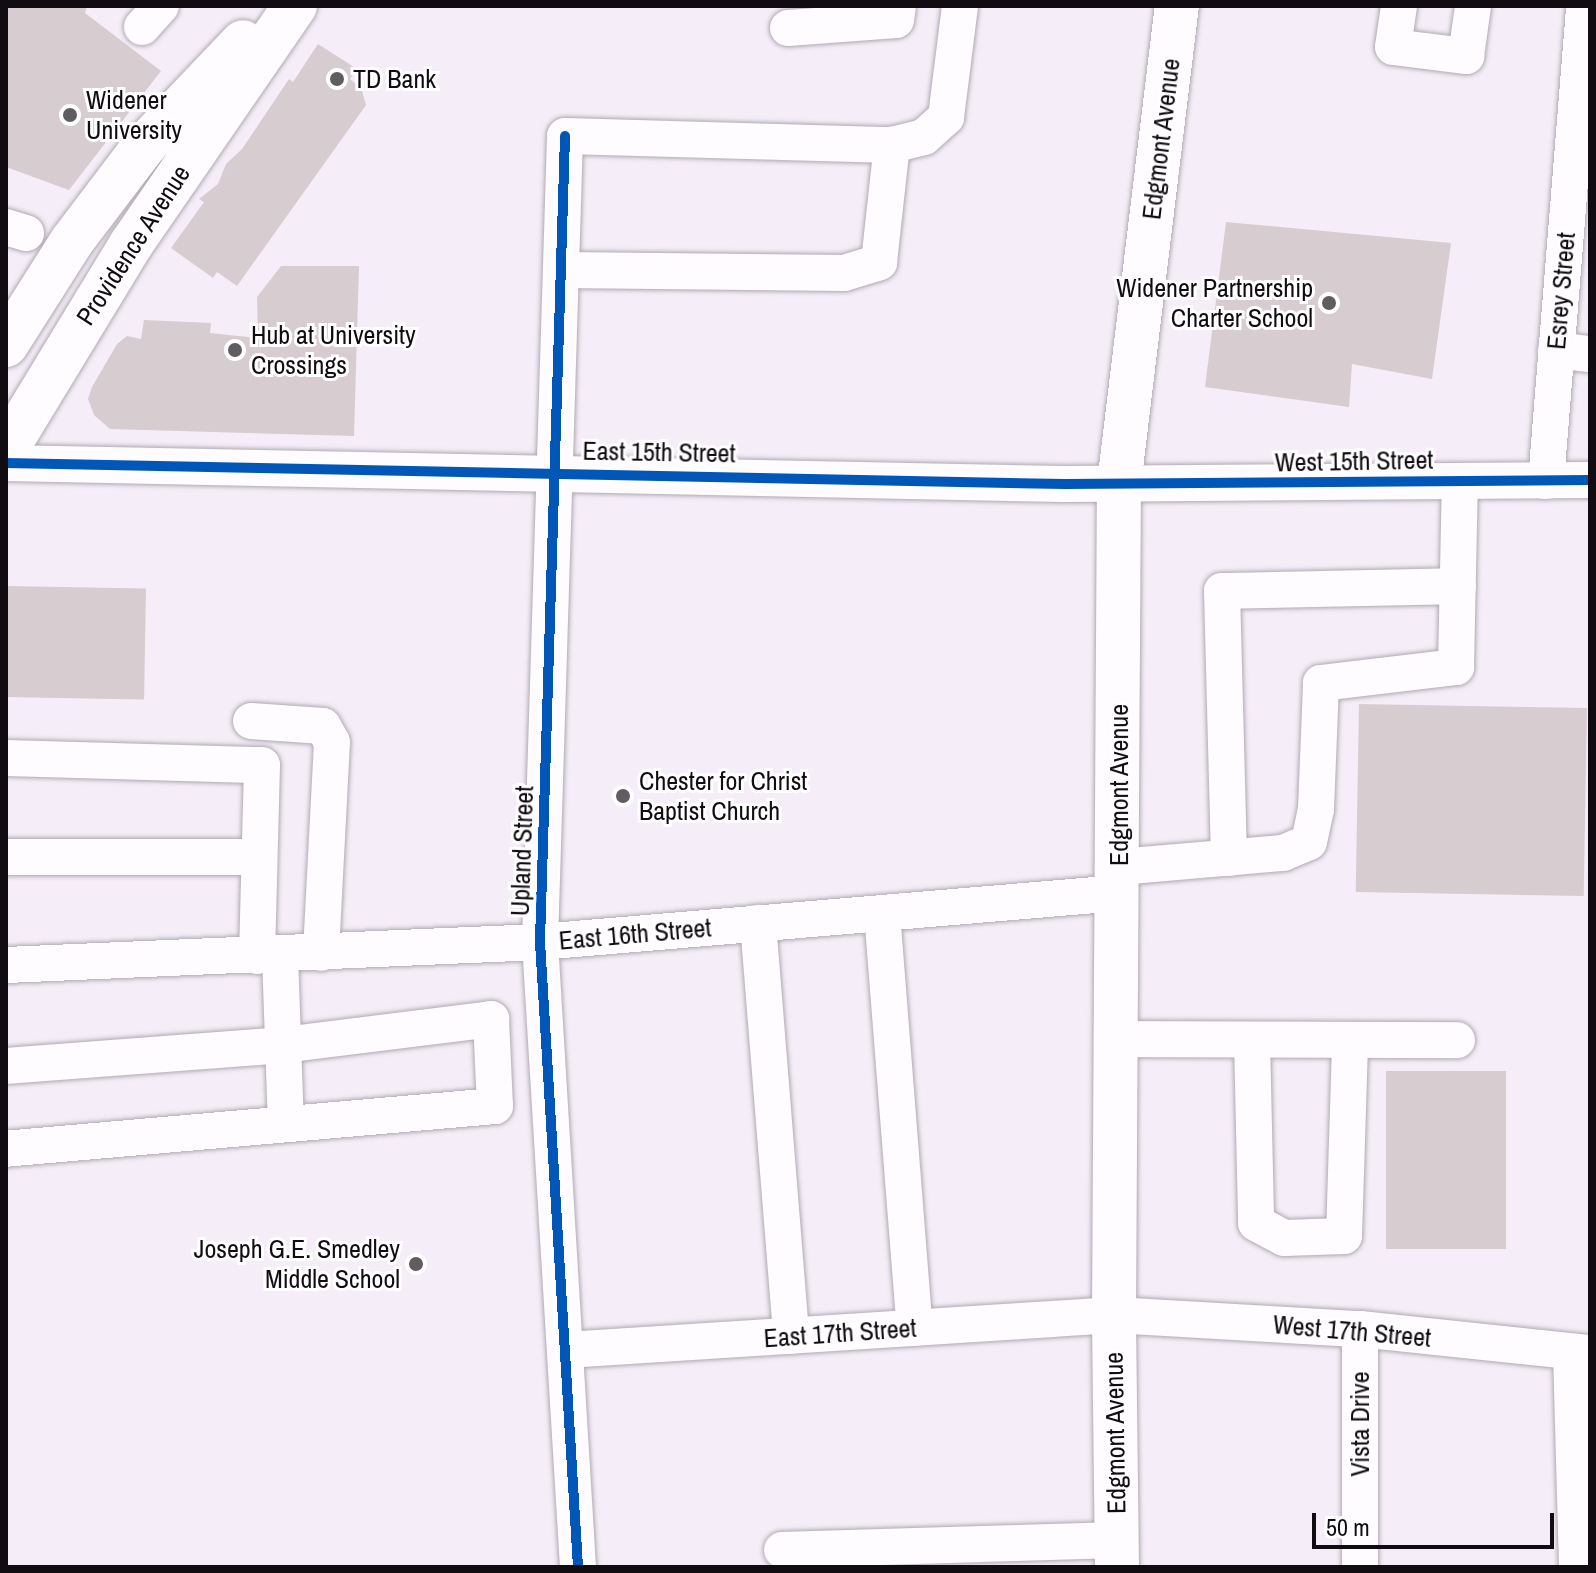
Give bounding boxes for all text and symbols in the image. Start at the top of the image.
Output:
street label: Edgmont Avenue [1136,56,1186,222]
place label: TD Bank [353,63,436,95]
marker: TD Bank [328,70,346,88]
place label: Widener University [86,84,182,146]
marker: Widener University [61,106,79,124]
street label: Providence Avenue [69,159,197,331]
street label: Esrey Street [1540,231,1582,351]
place label: Widener Partnership Charter School [1116,272,1313,334]
marker: Widener Partnership Charter School [1320,294,1338,312]
place label: Hub at University Crossings [251,319,416,380]
marker: Hub at University Crossings [226,341,244,359]
street label: East 15th Street [582,435,736,469]
street label: West 15th Street [1275,444,1433,478]
street label: Edgmont Avenue [1103,703,1135,867]
place label: Chester for Christ Baptist Church [639,765,807,826]
street label: Upland Street [504,785,540,917]
marker: Chester for Christ Baptist Church [614,787,632,805]
street label: East 16th Street [557,912,713,956]
place label: Joseph G.E. Smedley Middle School [194,1233,400,1294]
marker: Joseph G.E. Smedley Middle School [407,1255,425,1273]
street label: West 17th Street [1272,1309,1432,1353]
street label: East 17th Street [763,1312,917,1354]
street label: Edgmont Avenue [1098,1351,1132,1515]
street label: Vista Drive [1344,1371,1376,1477]
scale bar [1316,1497,1558,1547]
text: 50 m [1326,1511,1370,1543]

